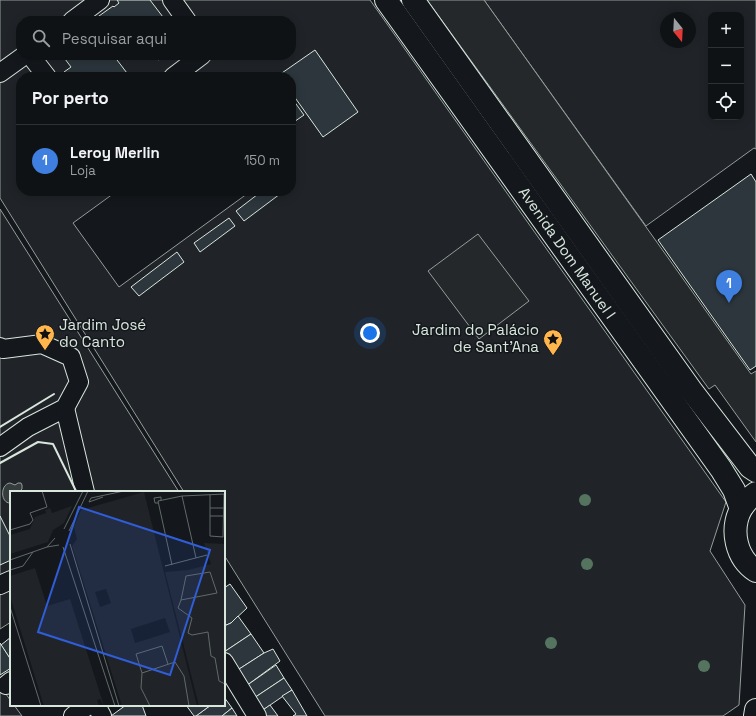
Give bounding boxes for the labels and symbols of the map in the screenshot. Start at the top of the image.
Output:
north arrow [660,12,696,48]
street label: Avenida Dom Manuel I [515,183,620,322]
pin: 1 [716,270,742,303]
place label: Jardim José do Canto [59,315,146,351]
place label: Jardim do Palácio de Sant'Ana [412,320,539,356]
place icon: Jardim José do Canto [34,323,56,351]
your location [360,323,380,343]
place icon: Jardim do Palácio de Sant'Ana [542,328,564,356]
inset map [10,491,225,706]

